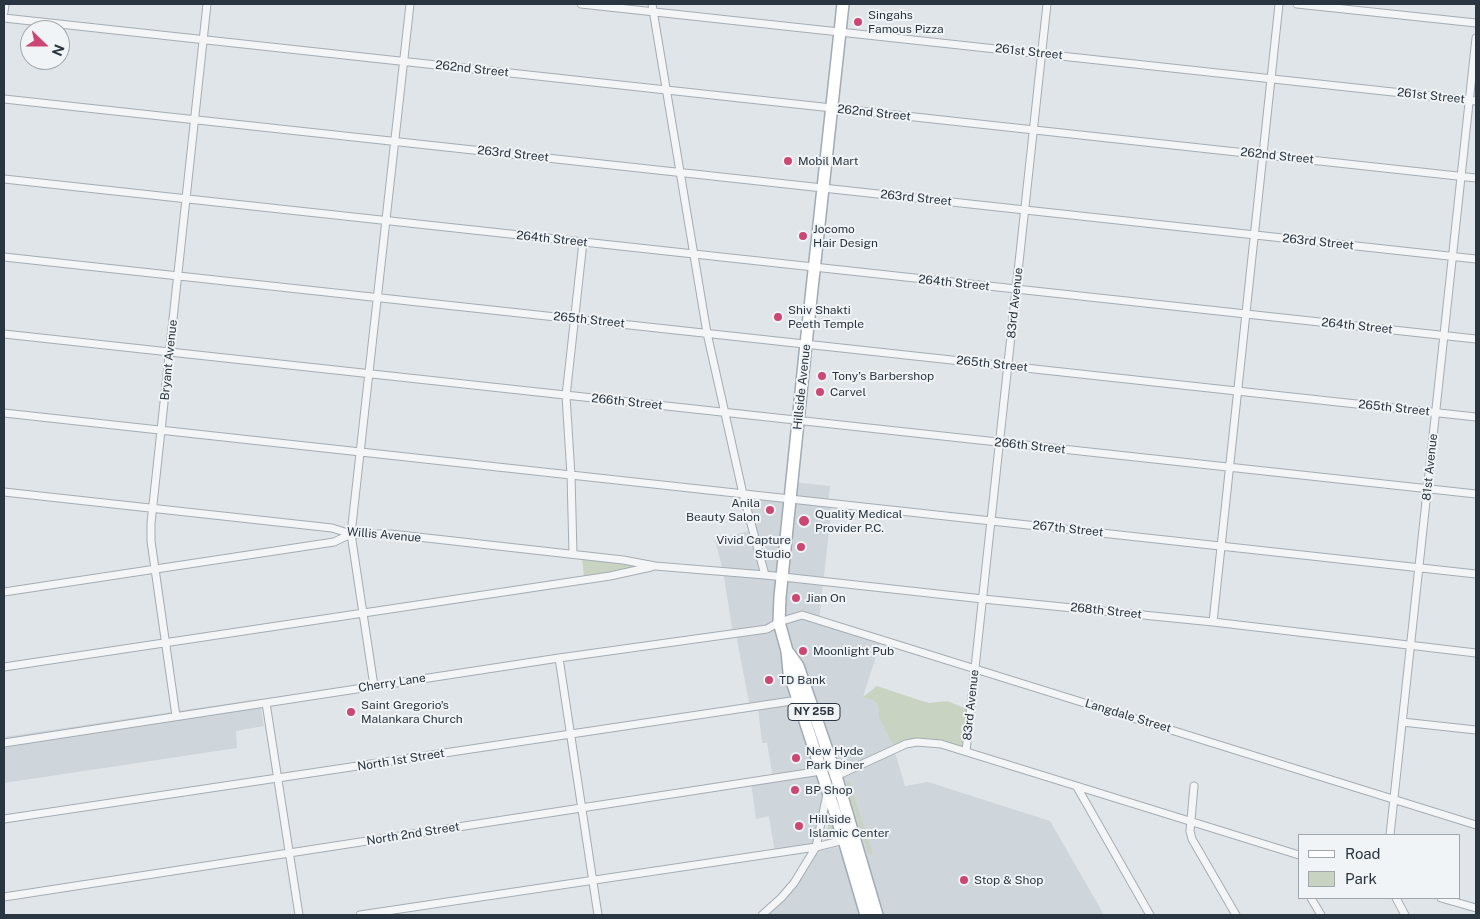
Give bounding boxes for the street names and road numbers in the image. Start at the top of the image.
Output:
street label: 261st Street [994,41,1064,63]
street label: 262nd Street [435,58,509,80]
street label: 261st Street [1396,85,1466,107]
street label: 262nd Street [837,102,911,124]
street label: 263rd Street [477,143,549,165]
street label: 262nd Street [1240,145,1314,167]
street label: 263rd Street [880,187,952,209]
street label: 264th Street [516,228,588,250]
street label: 263rd Street [1282,231,1354,253]
street label: 83rd Avenue [1004,267,1026,339]
street label: 264th Street [918,272,990,294]
street label: 265th Street [553,309,625,331]
street label: 264th Street [1321,315,1393,337]
street label: Bryant Avenue [158,319,180,401]
street label: Hillside Avenue [790,343,814,431]
street label: 265th Street [956,353,1028,375]
street label: 266th Street [591,391,663,413]
street label: 265th Street [1358,397,1430,419]
street label: 81st Avenue [1419,433,1441,501]
street label: 266th Street [994,435,1066,457]
street label: 267th Street [1032,518,1104,540]
street label: Willis Avenue [346,525,422,545]
street label: 268th Street [1070,600,1142,622]
street label: 83rd Avenue [960,669,982,741]
street label: Cherry Lane [357,671,427,695]
street label: Langdale Street [1083,696,1173,736]
road number: NY 25B [788,704,840,720]
street label: North 1st Street [356,746,446,774]
street label: North 2nd Street [365,820,461,848]

